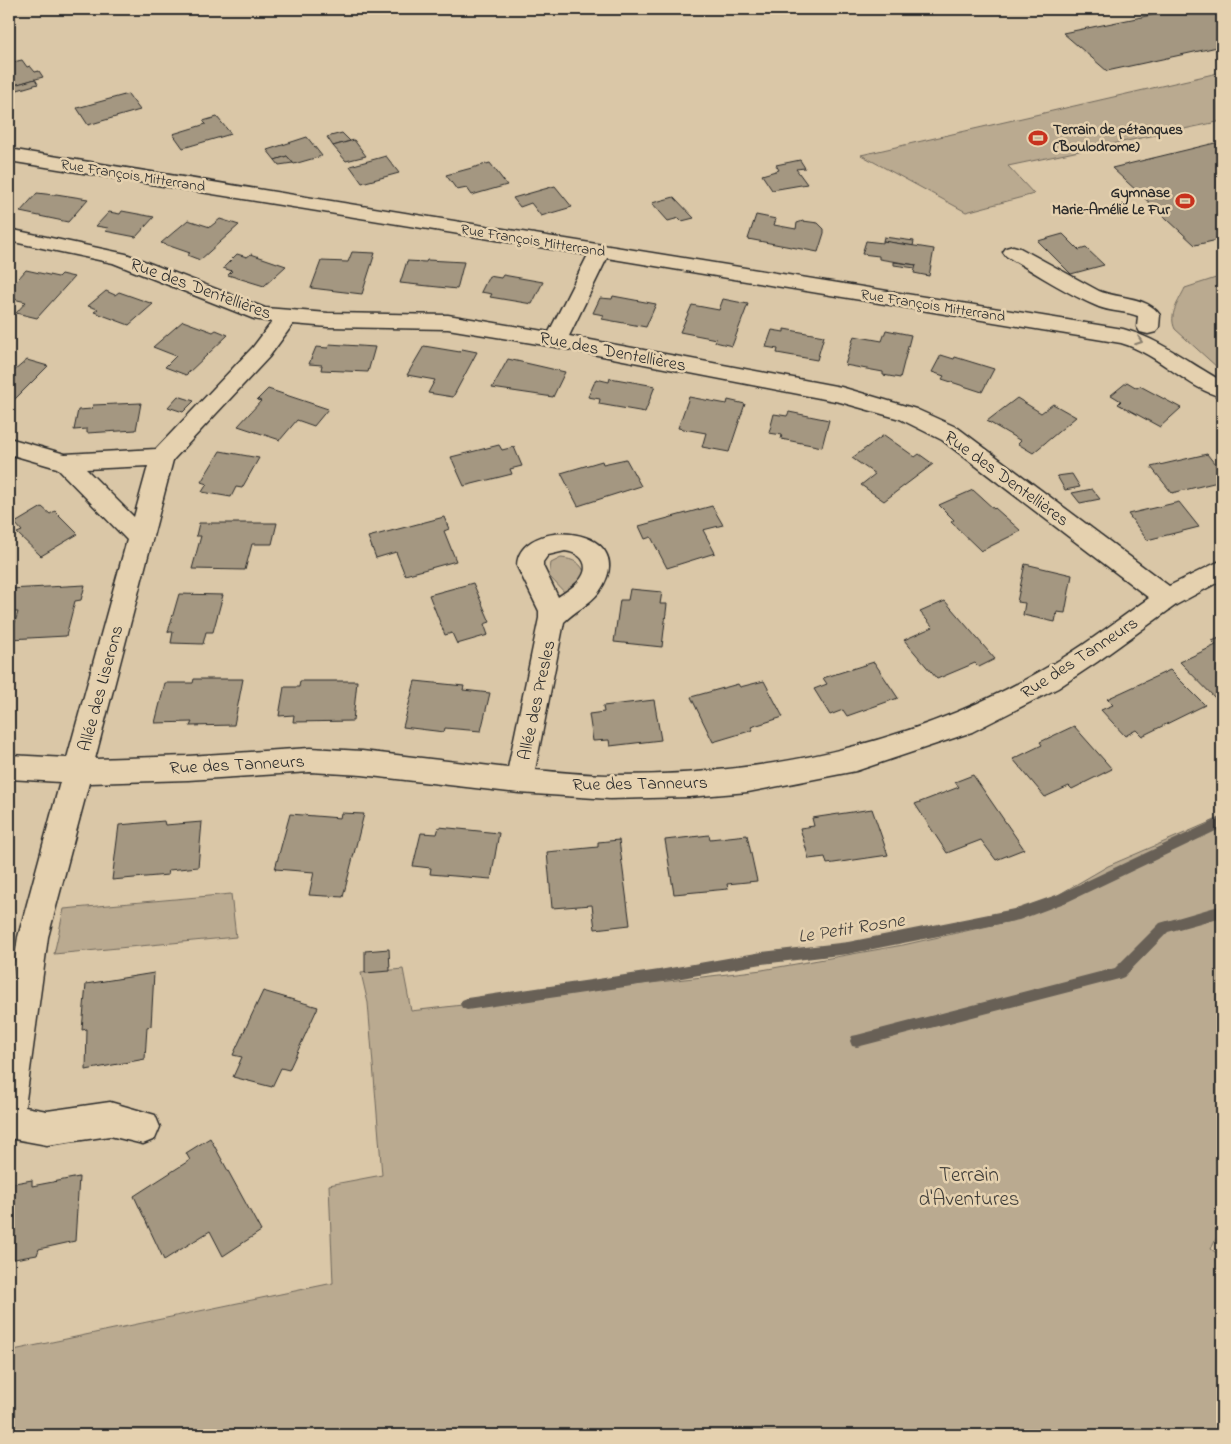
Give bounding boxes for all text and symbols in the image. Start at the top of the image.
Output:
place label: Terrain de pétanques (Boulodrome) [1052,119,1183,158]
sports icon: Terrain de pétanques (Boulodrome) [1027,127,1049,149]
street label: Rue François Mitterrand [59,154,207,198]
place label: Gymnase Marie-Amélie Le Fur [1052,182,1171,221]
sports icon: Gymnase Marie-Amélie Le Fur [1174,190,1196,212]
street label: Rue François Mitterrand [459,219,607,263]
street label: Rue des Dentellières [126,252,275,328]
street label: Rue François Mitterrand [859,284,1007,328]
street label: Rue des Dentellières [537,326,688,380]
one-way arrow [1134,335,1143,345]
street label: Rue des Dentellières [938,425,1074,534]
street label: Rue des Tanneurs [1016,611,1144,706]
street label: Allée des Liserons [73,623,131,755]
street label: Allée des Presles [513,638,563,763]
street label: Rue des Tanneurs [169,749,305,783]
street label: Rue des Tanneurs [572,771,708,799]
water label: Le Petit Rosne [796,907,908,951]
park label: Terrain d'Aventures [918,1161,1020,1215]

